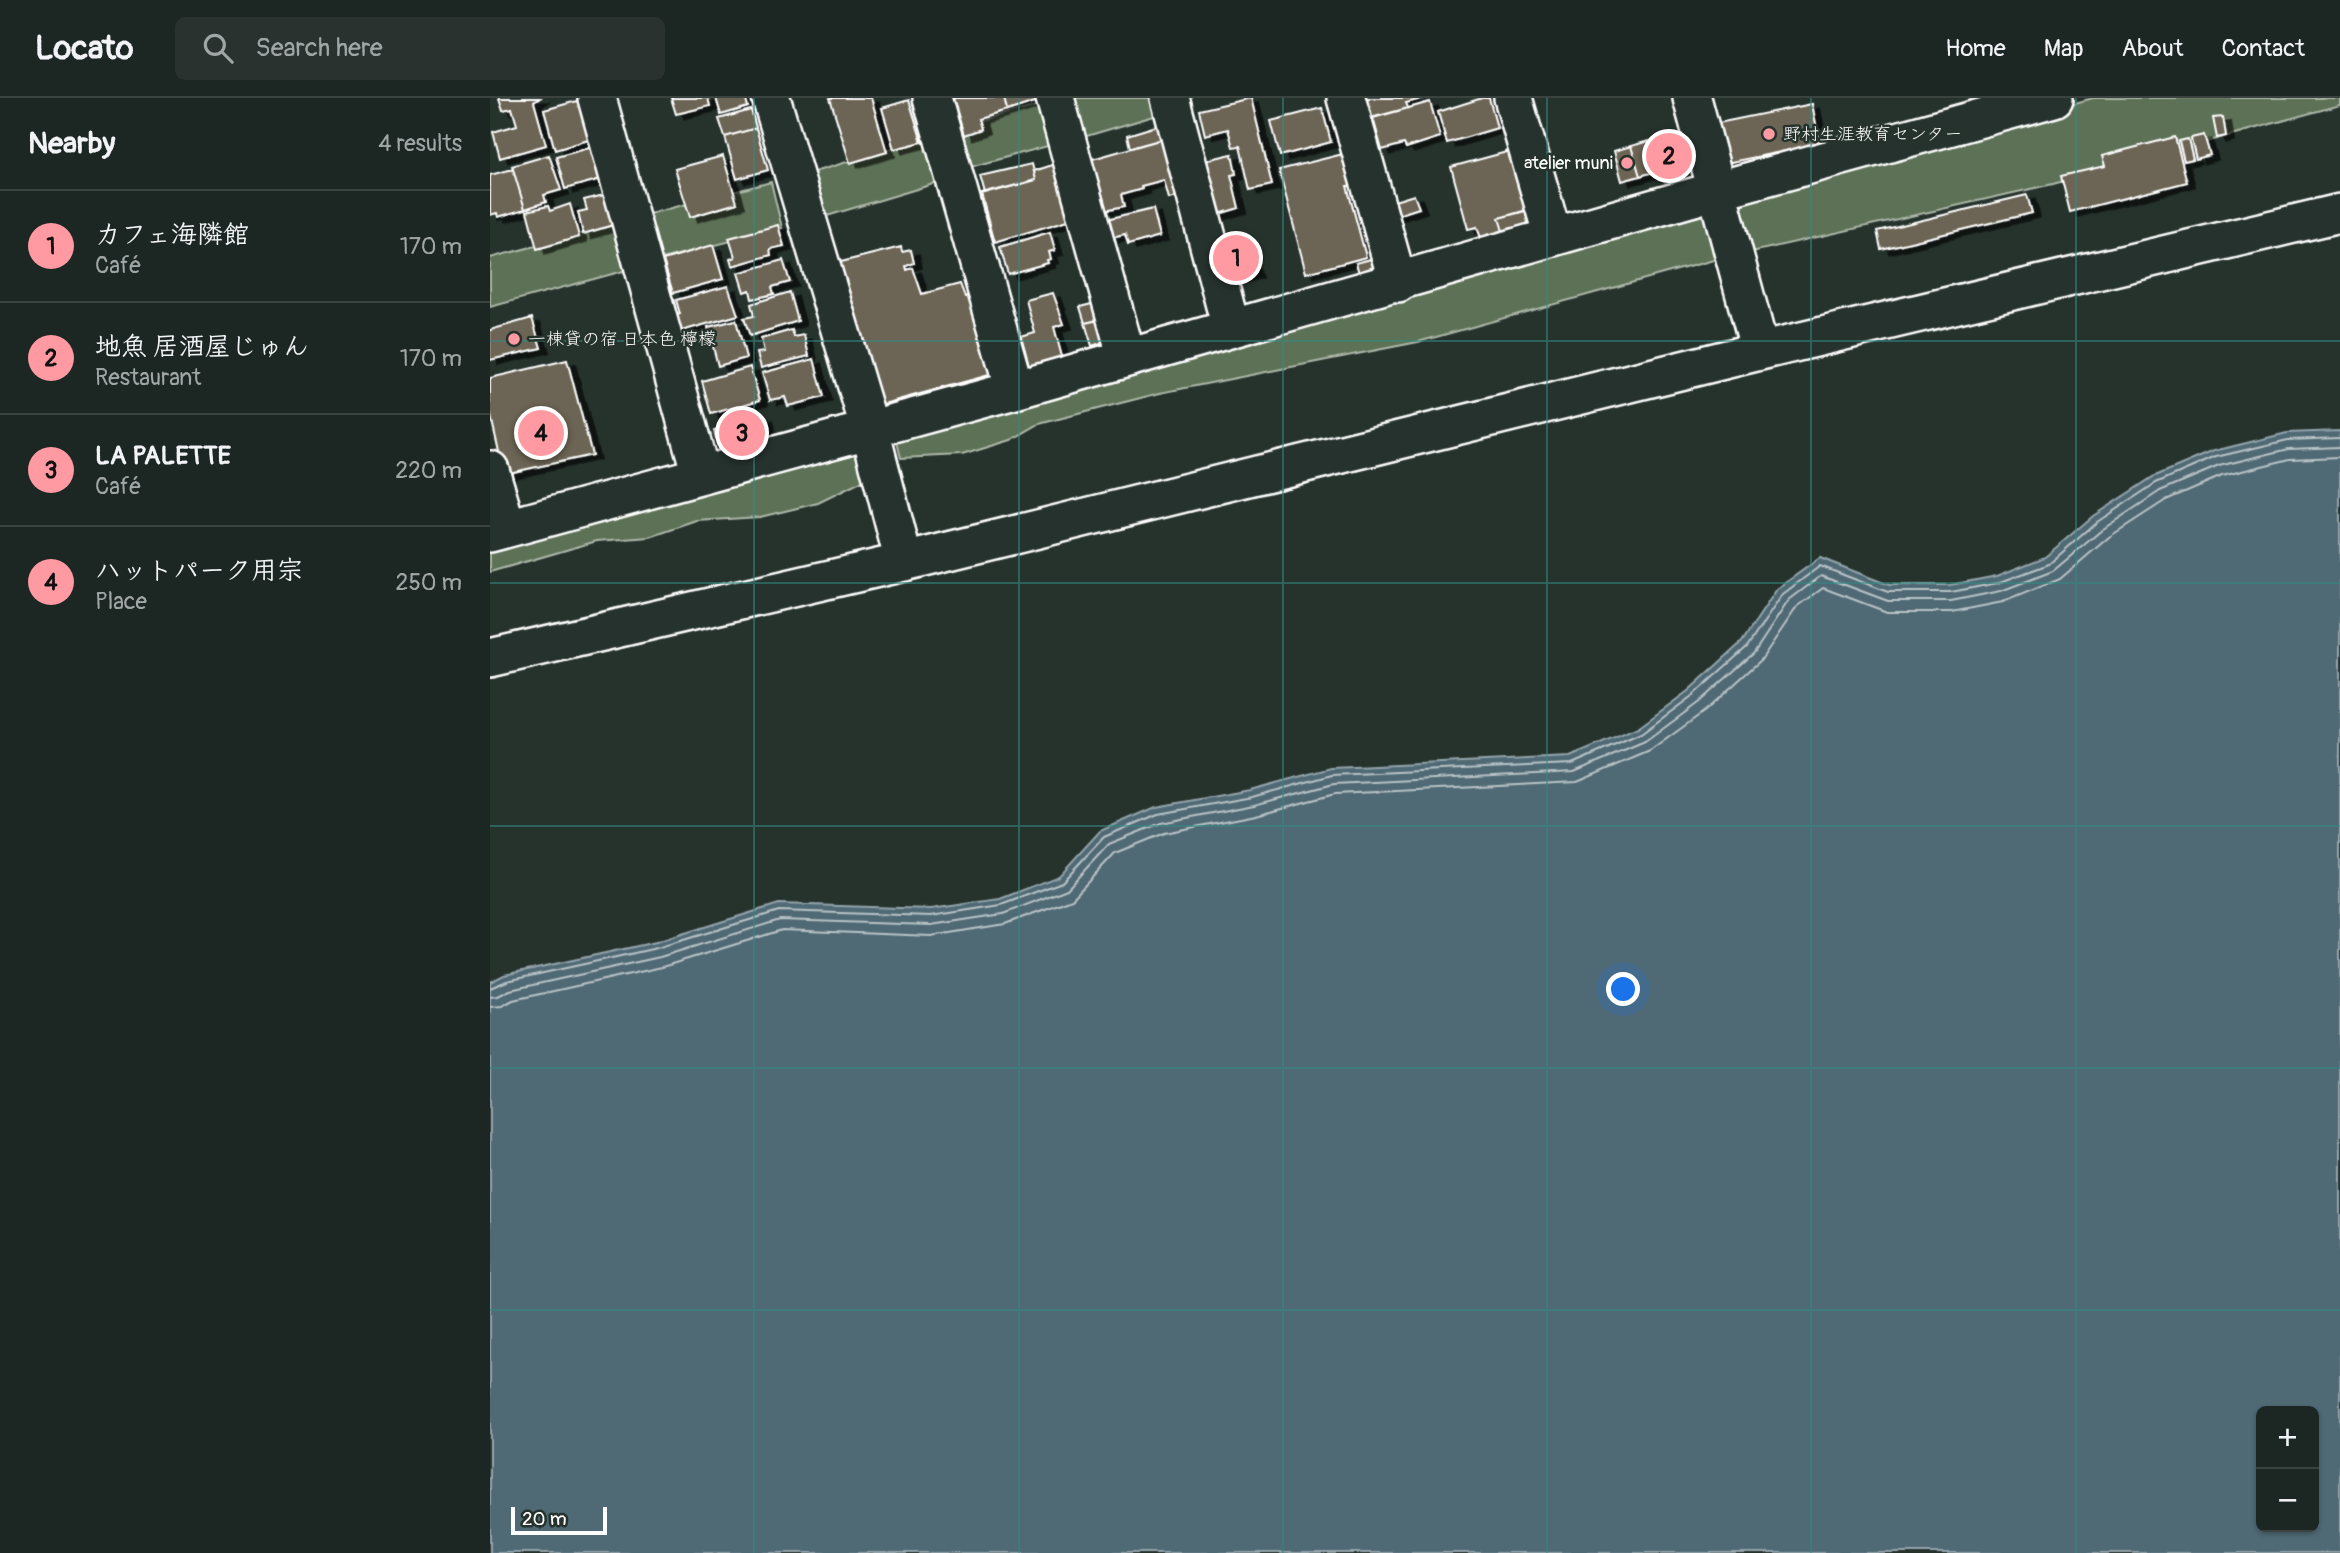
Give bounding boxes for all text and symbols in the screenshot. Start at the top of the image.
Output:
search box [175,17,665,80]
text: Locato [35,28,133,69]
icon: search [199,29,237,67]
text: Search here [255,32,382,64]
text: Home [1945,34,2006,63]
text: Map [2044,34,2084,63]
text: About [2122,34,2184,63]
text: Contact [2222,34,2305,63]
place label: 野村生涯教育センター [1783,123,1962,146]
text: Nearby [28,125,115,162]
marker: 野村生涯教育センター [1761,126,1777,142]
text: 4 results [378,129,462,158]
pin: 2 [1646,130,1692,182]
place label: atelier muni [1524,152,1613,175]
marker: atelier muni [1619,155,1635,171]
text: カフェ海隣館 [95,219,249,251]
text: 1 [47,232,56,261]
text: 170 m [400,232,462,261]
pin: 1 [1213,232,1259,284]
text: Café [95,251,141,280]
place label: 一棟貸の宿 日本色 檸檬 [528,328,716,351]
text: 地魚 居酒屋じゅん [95,331,309,363]
marker: 一棟貸の宿 日本色 檸檬 [506,331,522,347]
text: 2 [45,344,57,373]
text: 170 m [400,344,462,373]
text: Restaurant [95,363,201,392]
pin: 4 [518,407,564,459]
pin: 3 [719,407,765,459]
text: LA PALETTE [95,440,231,472]
text: 3 [45,456,57,485]
text: 220 m [395,456,462,485]
text: Café [95,472,141,501]
text: ハットパーク用宗 [95,555,303,587]
text: 4 [44,568,58,597]
text: 250 m [396,568,462,597]
text: Place [95,587,147,616]
your location [1606,972,1640,1006]
map controls [2256,1406,2319,1532]
button: + [2256,1406,2319,1469]
button: − [2256,1469,2319,1532]
scale bar [511,1504,607,1536]
text: 20 m [522,1507,567,1531]

